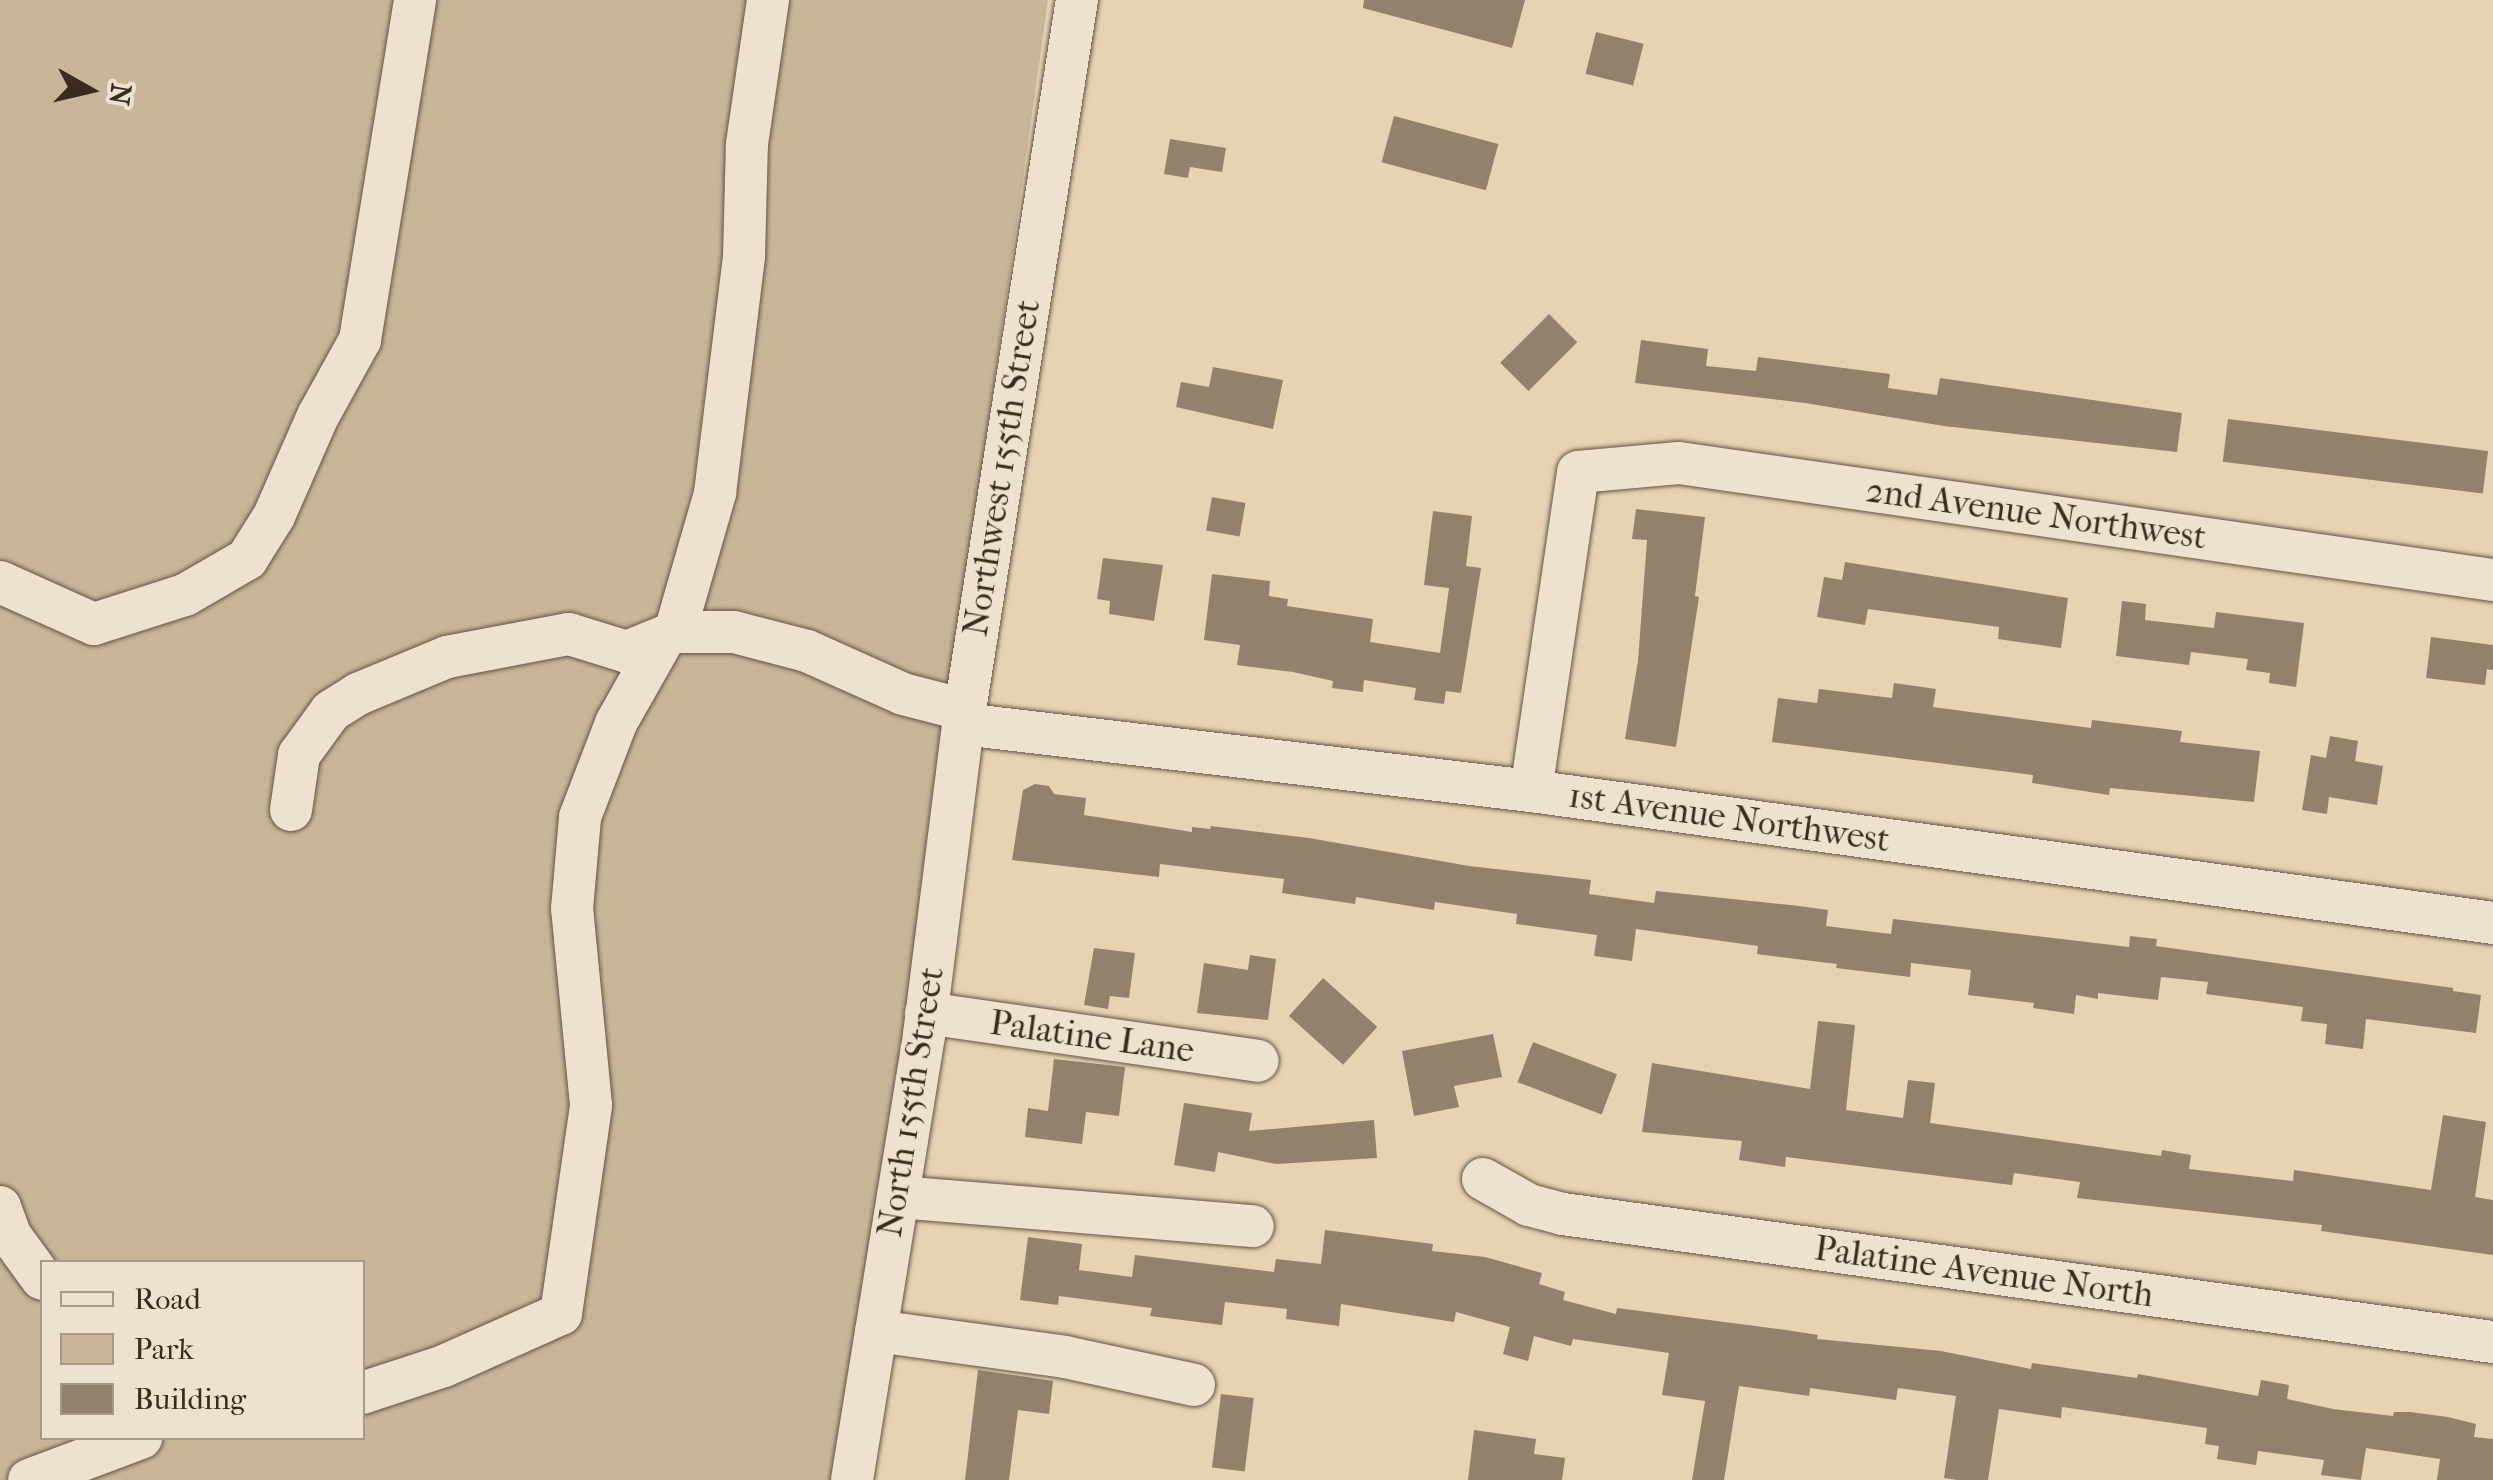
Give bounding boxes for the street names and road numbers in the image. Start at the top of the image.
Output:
street label: Northwest 155th Street [955,297,1049,639]
street label: 2nd Avenue Northwest [1863,469,2209,559]
street label: 1st Avenue Northwest [1566,775,1892,861]
street label: North 155th Street [869,964,953,1240]
street label: Palatine Lane [987,1002,1197,1072]
street label: Palatine Avenue North [1812,1227,2156,1317]

